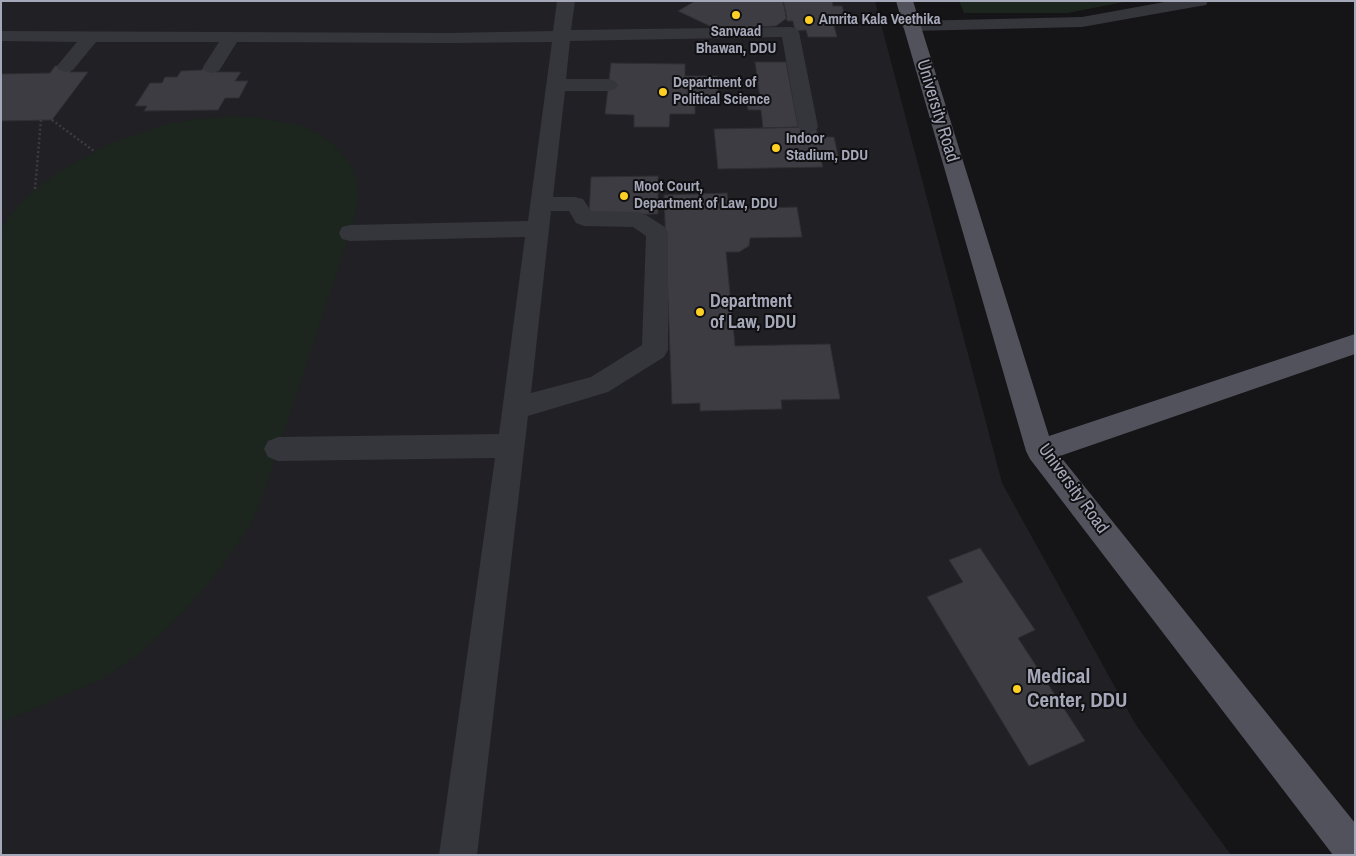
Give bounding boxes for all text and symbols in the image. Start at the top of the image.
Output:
marker: Sanvaad Bhawan, DDU [730,9,742,21]
place label: Amrita Kala Veethika [819,11,940,29]
marker: Amrita Kala Veethika [803,14,815,26]
place label: Sanvaad Bhawan, DDU [696,23,776,58]
street label: University Road [911,57,963,165]
place label: Department of Political Science [673,74,770,109]
marker: Department of Political Science [657,86,669,98]
place label: Indoor Stadium, DDU [786,130,868,165]
marker: Indoor Stadium, DDU [770,142,782,154]
place label: Moot Court, Department of Law, DDU [634,178,778,213]
marker: Moot Court, Department of Law, DDU [618,190,630,202]
place label: Department of Law, DDU [710,291,796,334]
marker: Department of Law, DDU [694,306,706,318]
street label: University Road [1033,440,1113,538]
place label: Medical Center, DDU [1027,664,1127,714]
marker: Medical Center, DDU [1011,683,1023,695]

